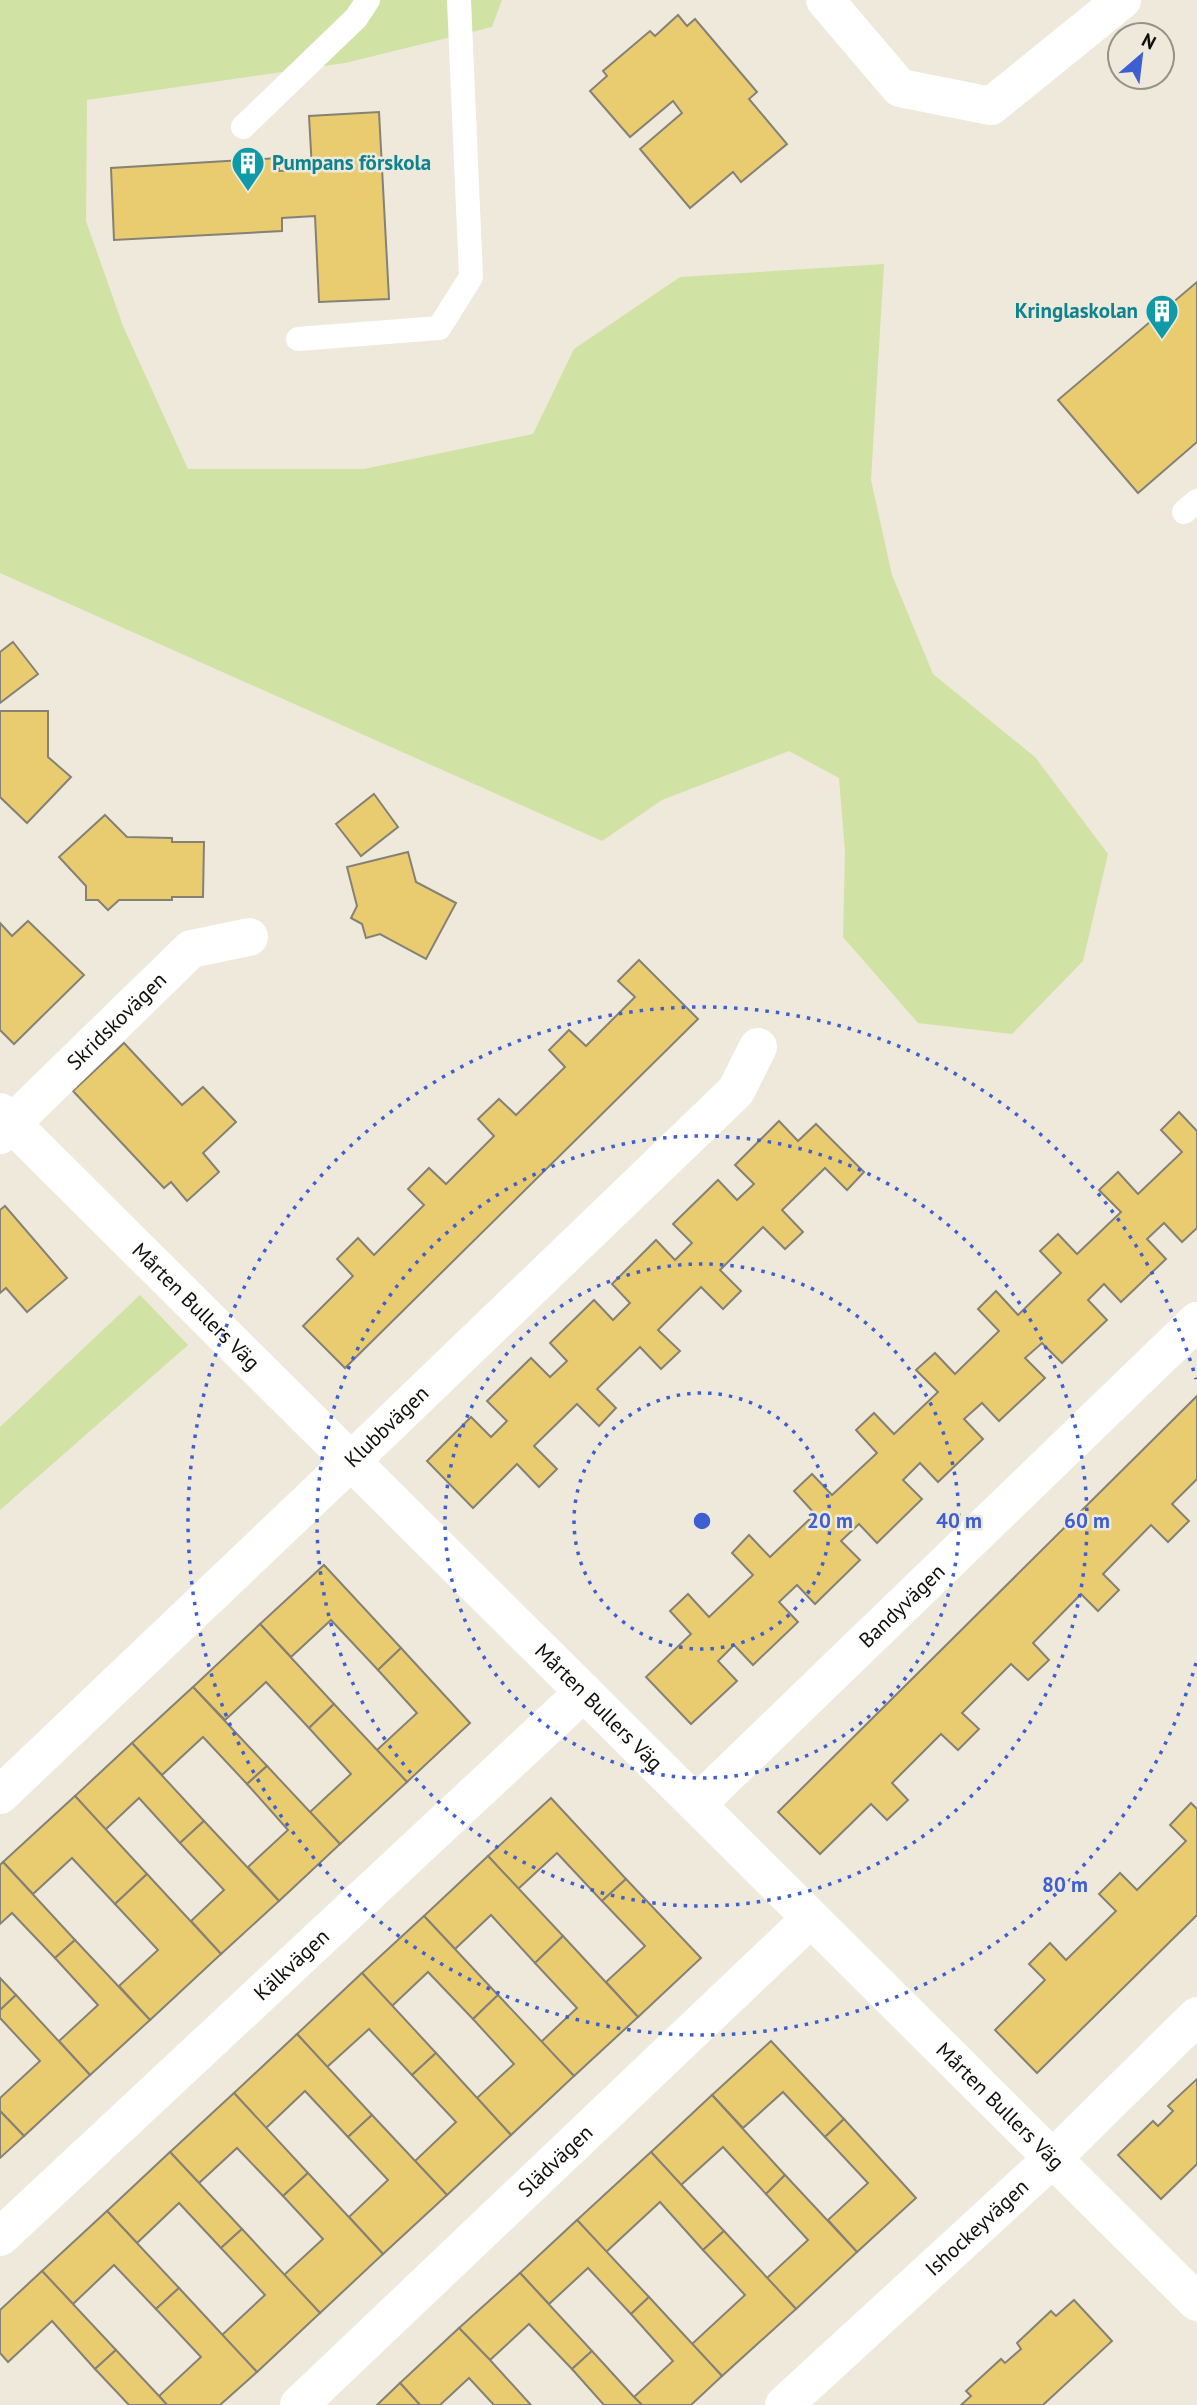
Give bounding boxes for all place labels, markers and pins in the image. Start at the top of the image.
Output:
building icon: Pumpans förskola [229,144,267,193]
place label: Pumpans förskola [272,149,431,176]
building icon: Kringlaskolan [1143,292,1181,341]
place label: Kringlaskolan [1015,297,1138,324]
centre of rings [690,1509,714,1533]

